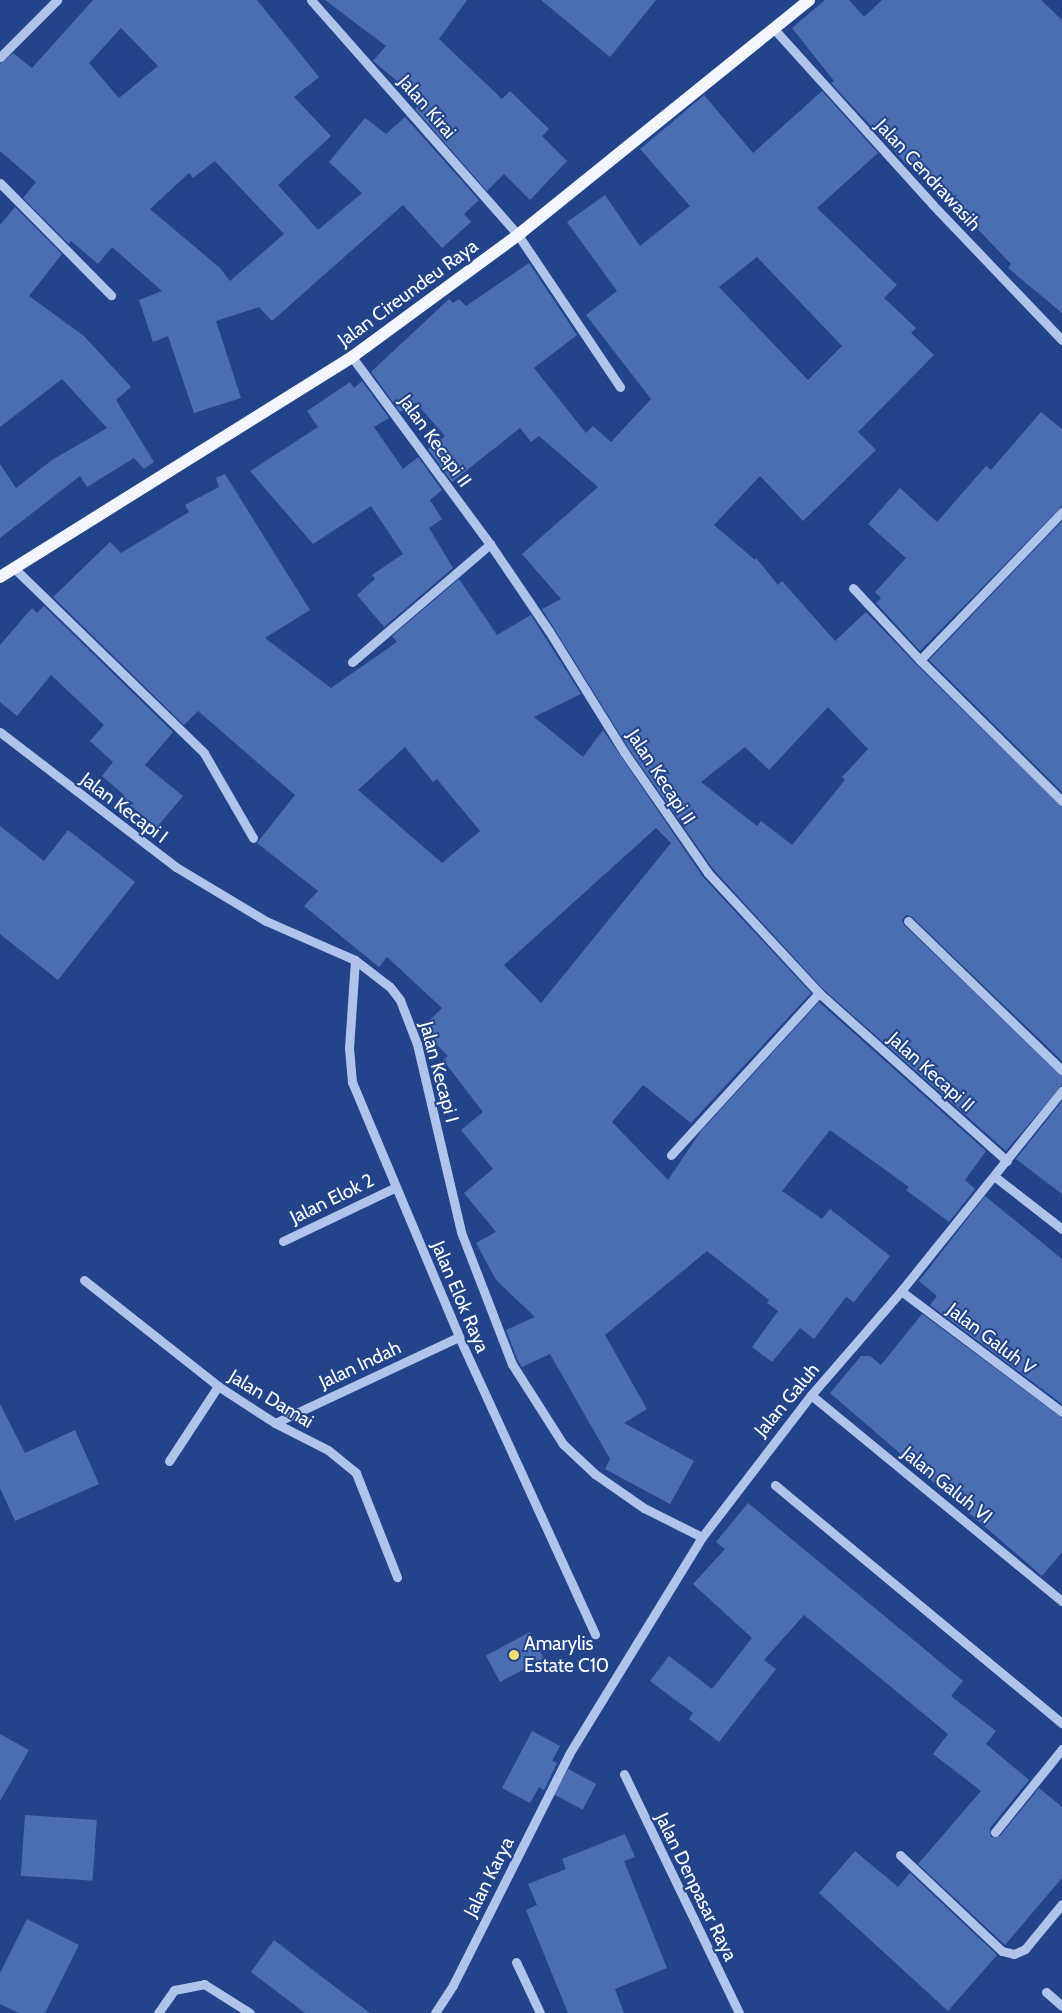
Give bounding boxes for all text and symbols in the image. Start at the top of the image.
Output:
street label: Jalan Kirai [393,71,461,143]
street label: Jalan Cendrawasih [870,114,986,236]
street label: Jalan Cireundeu Raya [333,234,483,352]
street label: Jalan Kecapi II [394,390,476,492]
street label: Jalan Kecapi II [622,725,700,829]
street label: Jalan Kecapi I [76,768,172,848]
street label: Jalan Kecapi I [415,1019,463,1125]
street label: Jalan Kecapi II [883,1027,979,1117]
street label: Jalan Elok 2 [286,1169,378,1229]
street label: Jalan Elok Raya [426,1238,494,1356]
street label: Jalan Galuh V [942,1298,1040,1380]
street label: Jalan Indah [316,1336,404,1394]
street label: Jalan Galuh [750,1359,824,1441]
street label: Jalan Damai [224,1365,318,1433]
street label: Jalan Galuh VI [897,1442,997,1528]
place label: Amarylis Estate C10 [524,1633,609,1677]
marker: Amarylis Estate C10 [508,1649,520,1661]
street label: Jalan Denpasar Raya [650,1809,742,1965]
street label: Jalan Karya [459,1833,519,1921]

